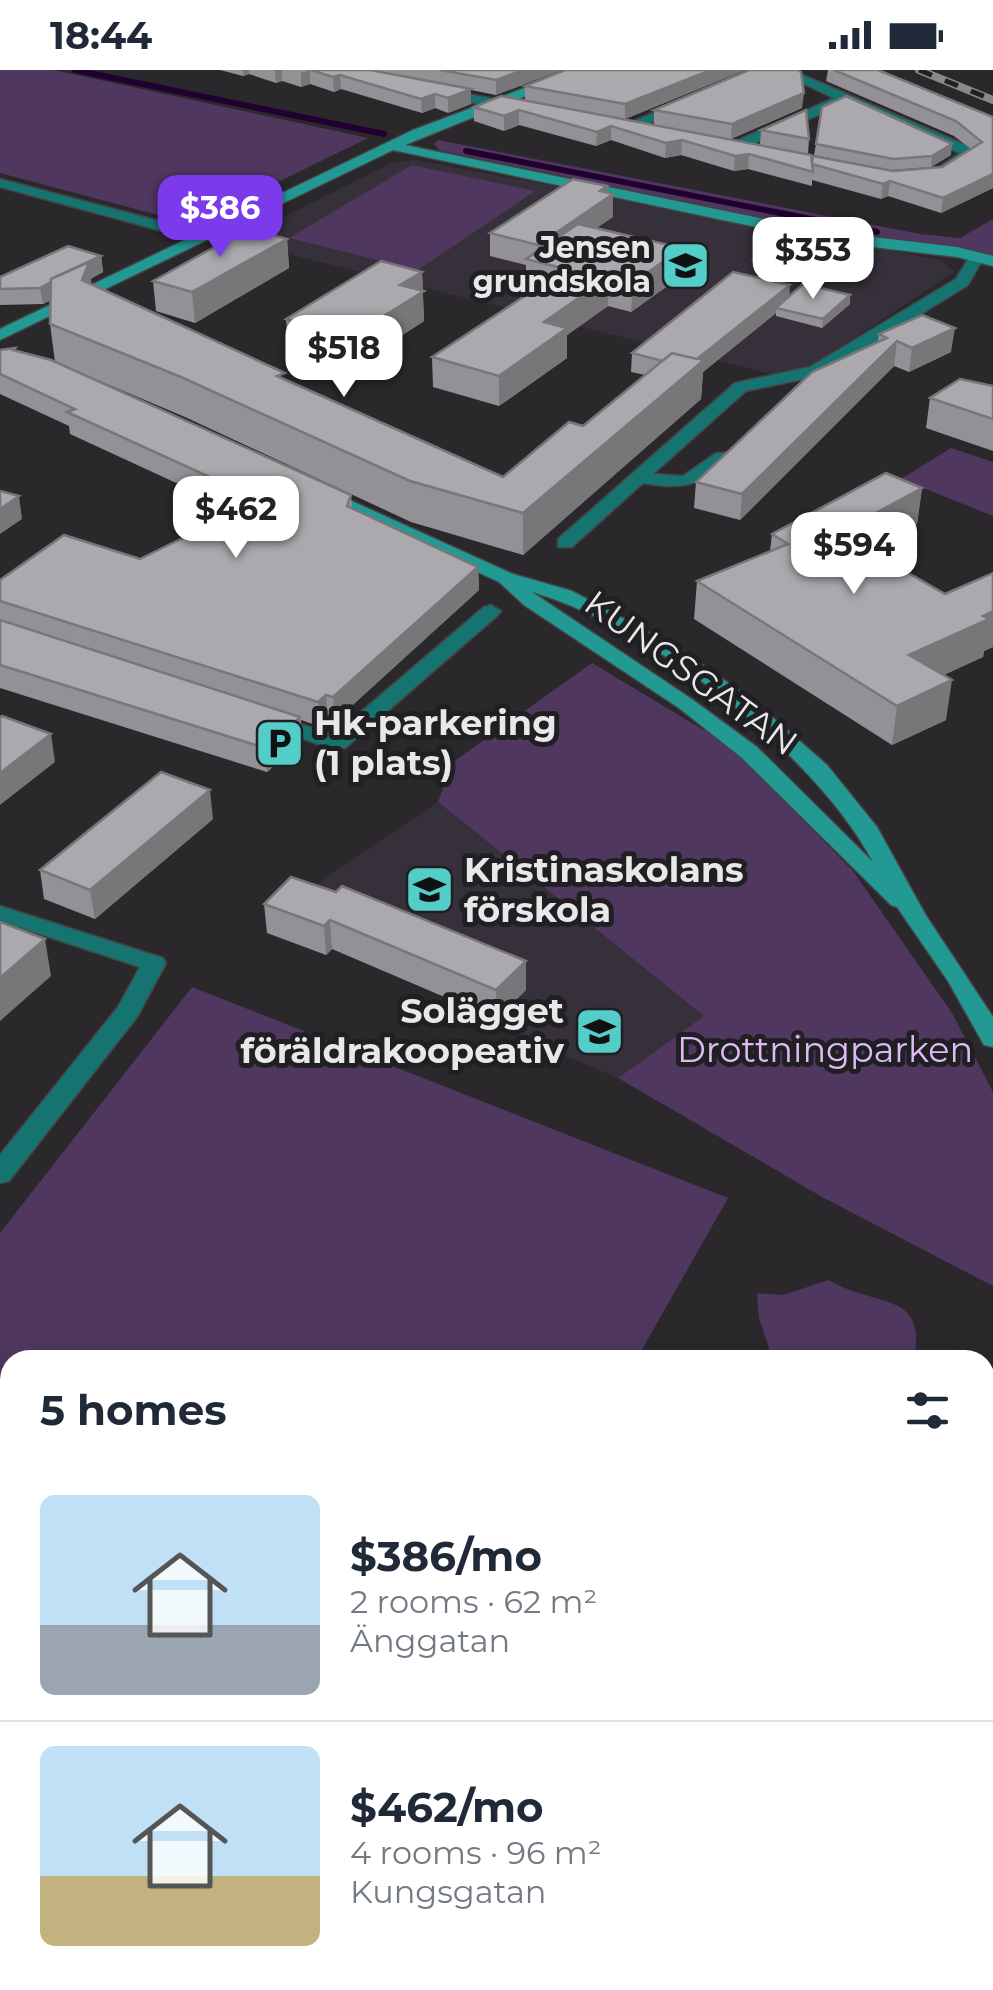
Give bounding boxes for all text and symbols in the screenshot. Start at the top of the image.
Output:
text: 18:44 [50,12,152,59]
pin: $386 [161,175,279,260]
text: $386 [180,188,260,227]
pin: $353 [754,217,872,302]
place label: Jensen grundskola [473,229,651,300]
text: $353 [775,230,851,269]
school or university icon: Jensen grundskola [660,239,712,291]
pin: $518 [285,315,403,400]
text: $518 [307,328,381,367]
pin: $462 [177,476,295,561]
text: $462 [195,489,277,528]
pin: $594 [795,512,913,597]
text: $594 [813,525,895,564]
street label: KUNGSGATAN [576,581,806,764]
place label: Hk-parkering (1 plats) [314,701,557,784]
parking icon: Hk-parkering (1 plats) [253,717,305,769]
place label: Kristinaskolans förskola [464,848,744,931]
school or university icon: Kristinaskolans förskola [403,864,455,916]
place label: Solägget föräldrakoopeativ [240,989,565,1072]
school or university icon: Solägget föräldrakoopeativ [573,1005,625,1057]
park label: Drottningparken [677,1028,973,1071]
icon: filters [900,1383,955,1438]
text: 5 homes [40,1384,227,1436]
text: $386/mo [350,1530,542,1582]
icon: home [120,1535,240,1655]
text: 2 rooms · 62 m² [350,1582,597,1621]
text: Änggatan [350,1621,510,1660]
text: $462/mo [350,1781,544,1833]
icon: home [120,1786,240,1906]
text: 4 rooms · 96 m² [350,1833,602,1872]
text: Kungsgatan [350,1872,547,1911]

